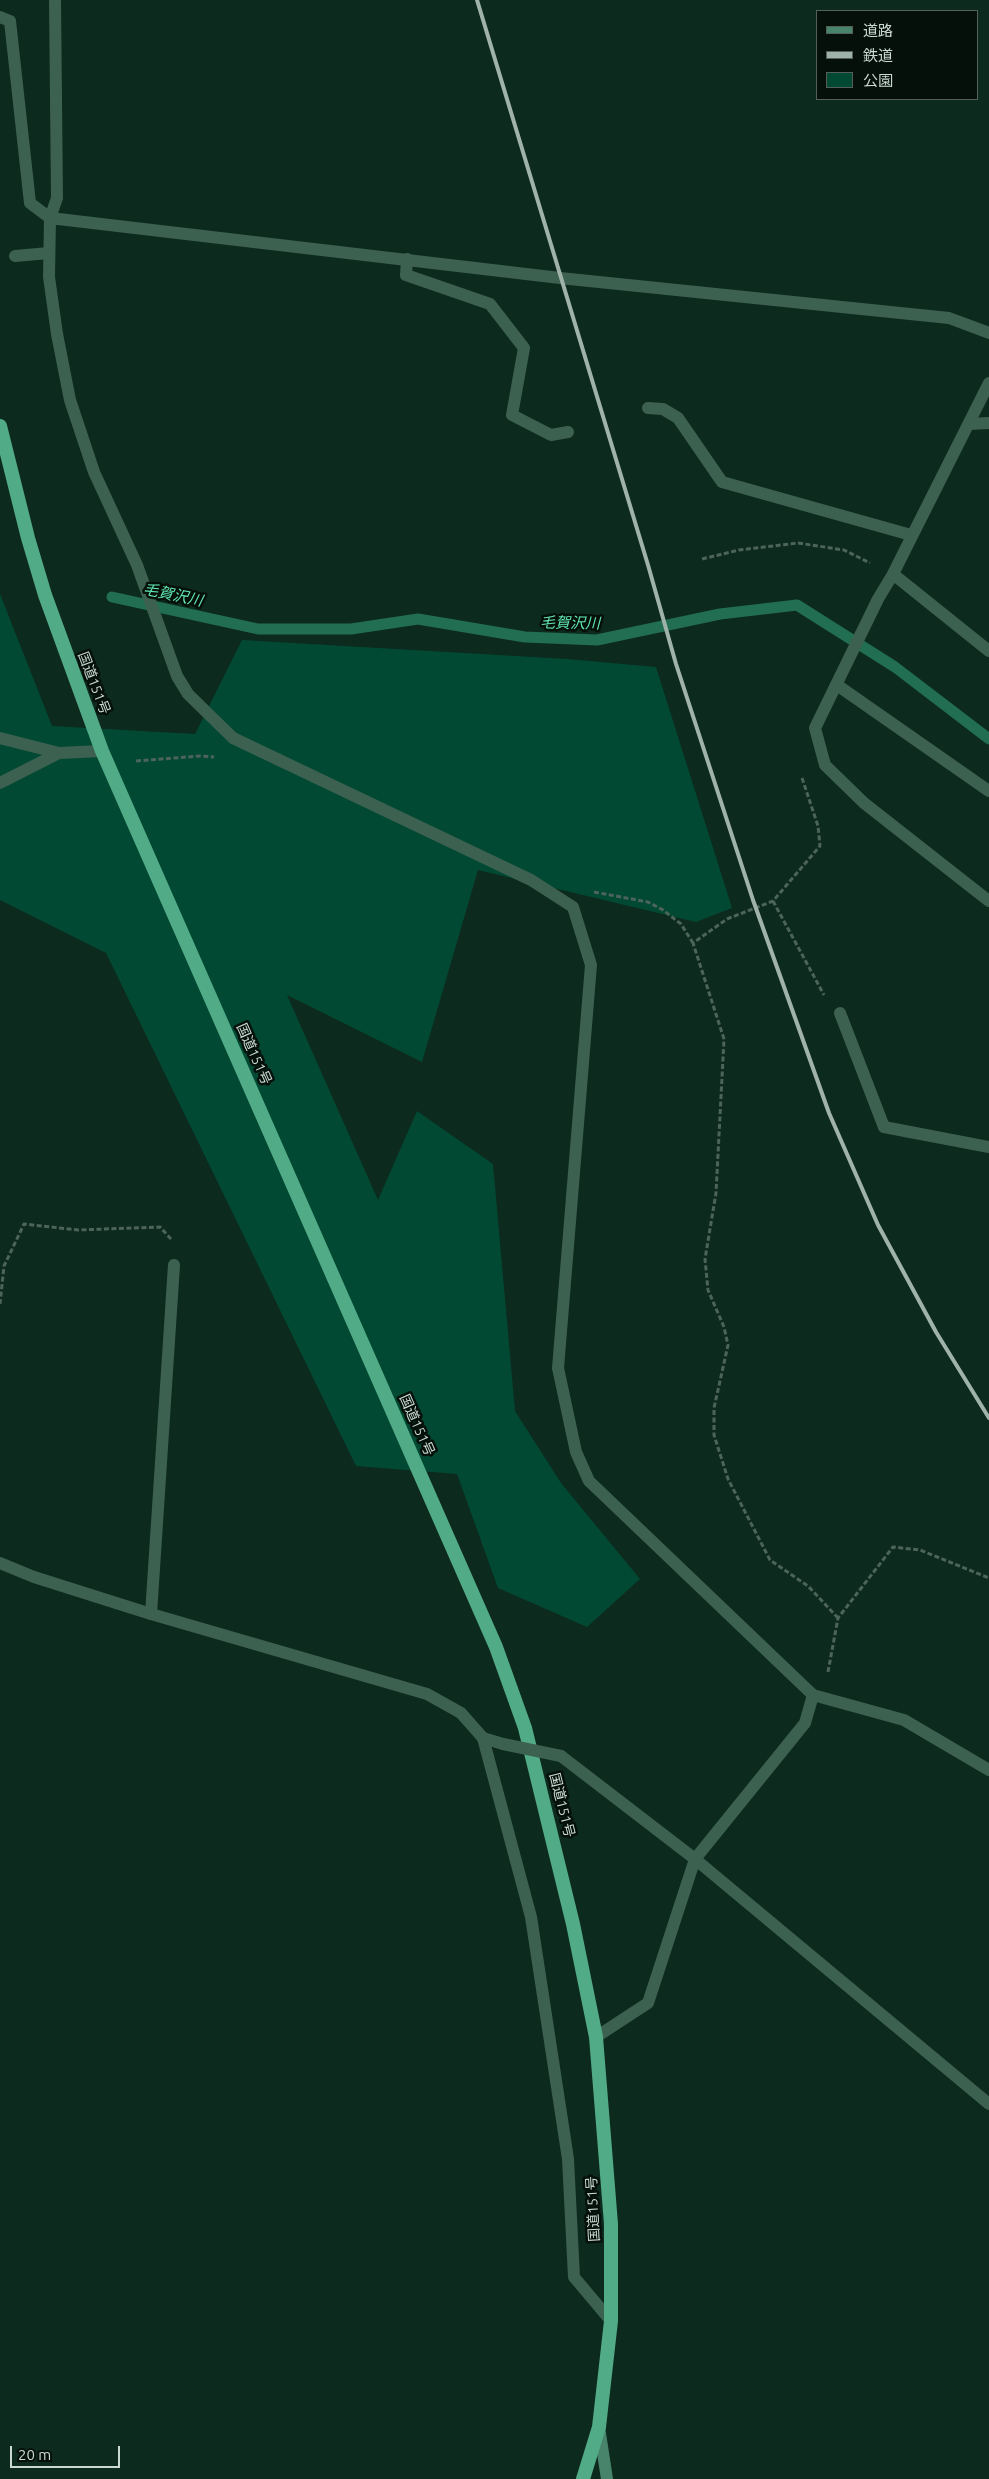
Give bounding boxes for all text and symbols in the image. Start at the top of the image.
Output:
legend [816,10,979,100]
text: 道路 [863,22,893,39]
text: 鉄道 [863,47,893,64]
text: 公園 [863,72,893,89]
water label: 毛賀沢川 [142,580,204,610]
water label: 毛賀沢川 [540,613,600,633]
street label: 国道151号 [74,649,114,717]
street label: 国道151号 [233,1021,275,1087]
street label: 国道151号 [396,1392,438,1458]
street label: 国道151号 [546,1771,578,1839]
street label: 国道151号 [583,2176,603,2242]
scale bar [12,2436,122,2468]
text: 20 m [18,2446,51,2463]

